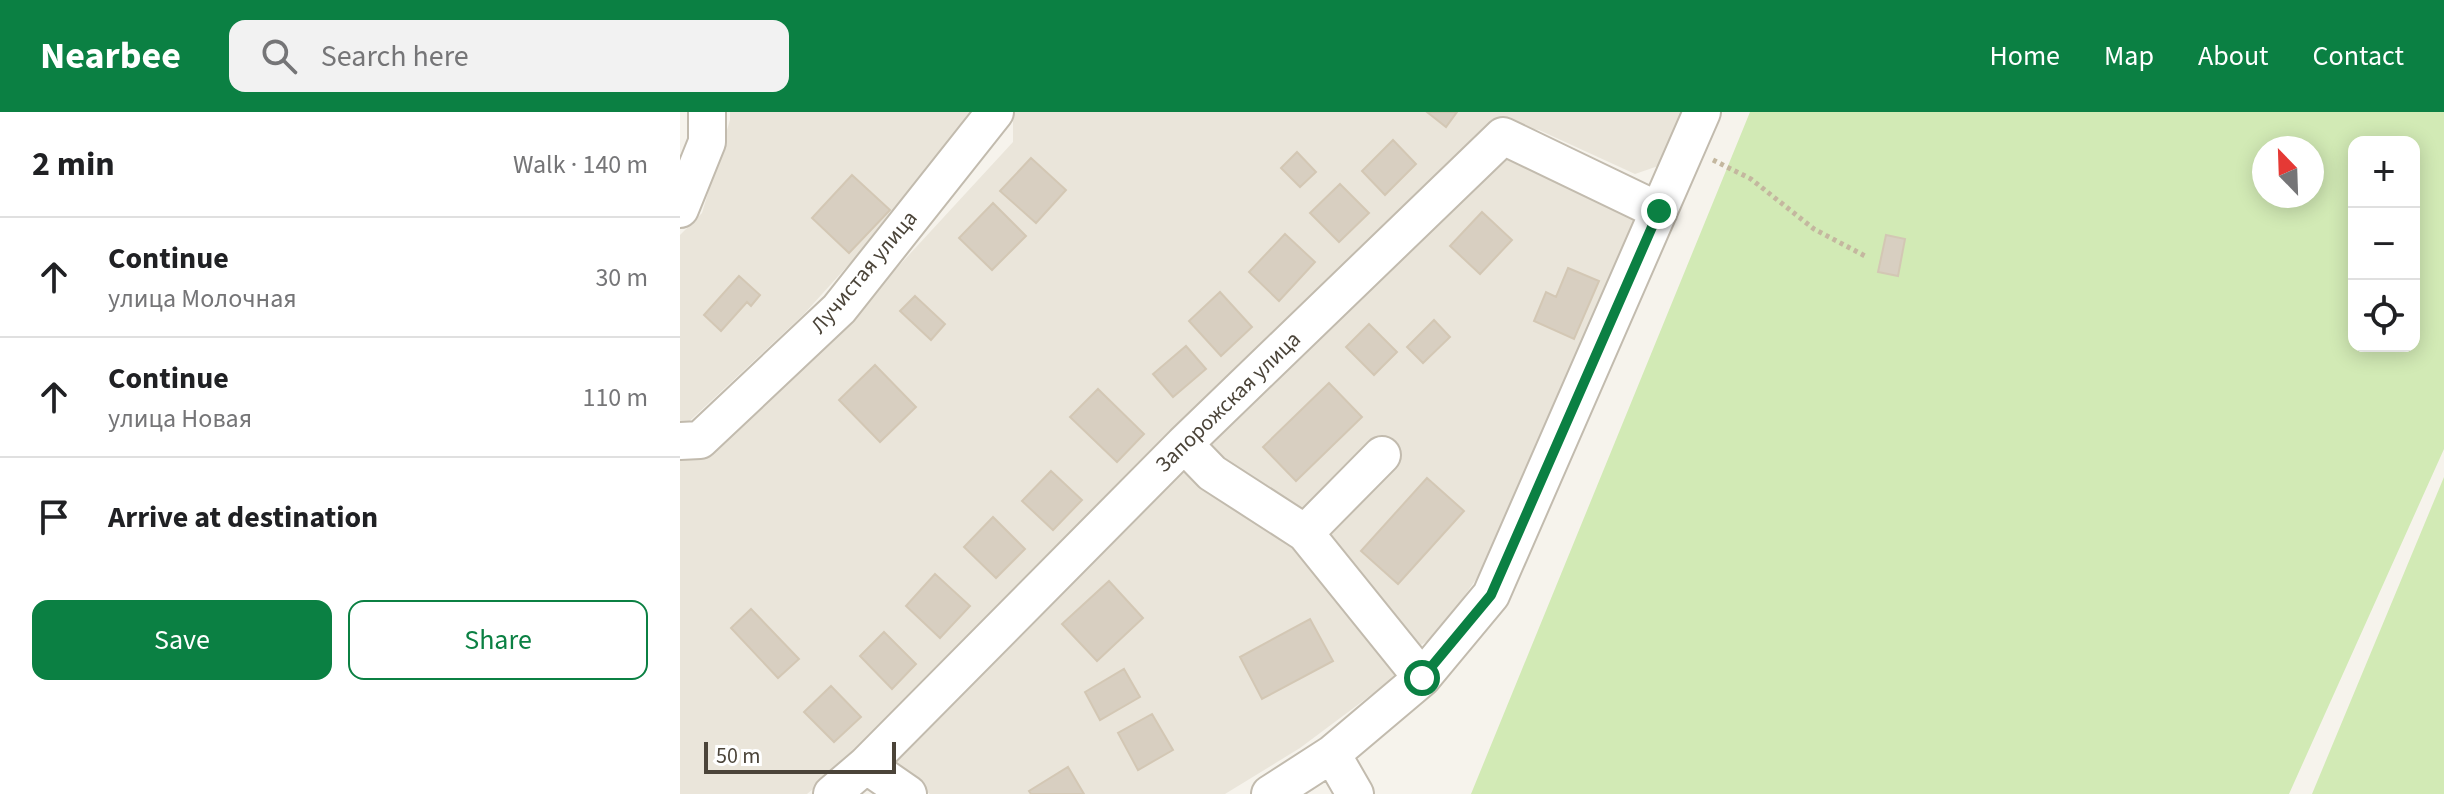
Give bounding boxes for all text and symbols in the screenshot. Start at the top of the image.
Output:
search box [229,20,789,92]
text: Nearbee [40,29,181,83]
icon: search [257,34,301,78]
text: Search here [321,35,469,78]
text: Home [1989,36,2060,76]
text: Map [2104,36,2154,76]
text: About [2198,36,2269,76]
text: Contact [2313,36,2404,76]
north arrow [2252,136,2324,208]
map controls [2348,136,2420,352]
button: + [2348,136,2420,208]
text: 2 min [32,140,115,189]
text: Walk · 140 m [513,146,648,183]
route end [1641,193,1677,229]
street label: Лучистая улица [803,204,925,340]
button: − [2348,208,2420,280]
text: Continue [108,237,229,280]
icon: ahead [32,255,76,299]
text: 30 m [595,259,648,296]
text: улица Молочная [108,280,297,317]
button: locate [2348,280,2420,352]
street label: Запорожская улица [1148,324,1308,480]
text: Continue [108,357,229,400]
icon: ahead [32,375,76,419]
text: 110 m [582,379,648,416]
text: улица Новая [108,400,252,437]
icon: arrive [32,495,76,539]
text: Arrive at destination [108,496,378,539]
button: Save [32,600,332,680]
button: Share [348,600,648,680]
route start [1404,660,1440,696]
scale bar [704,738,896,774]
text: 50 m [716,740,761,772]

